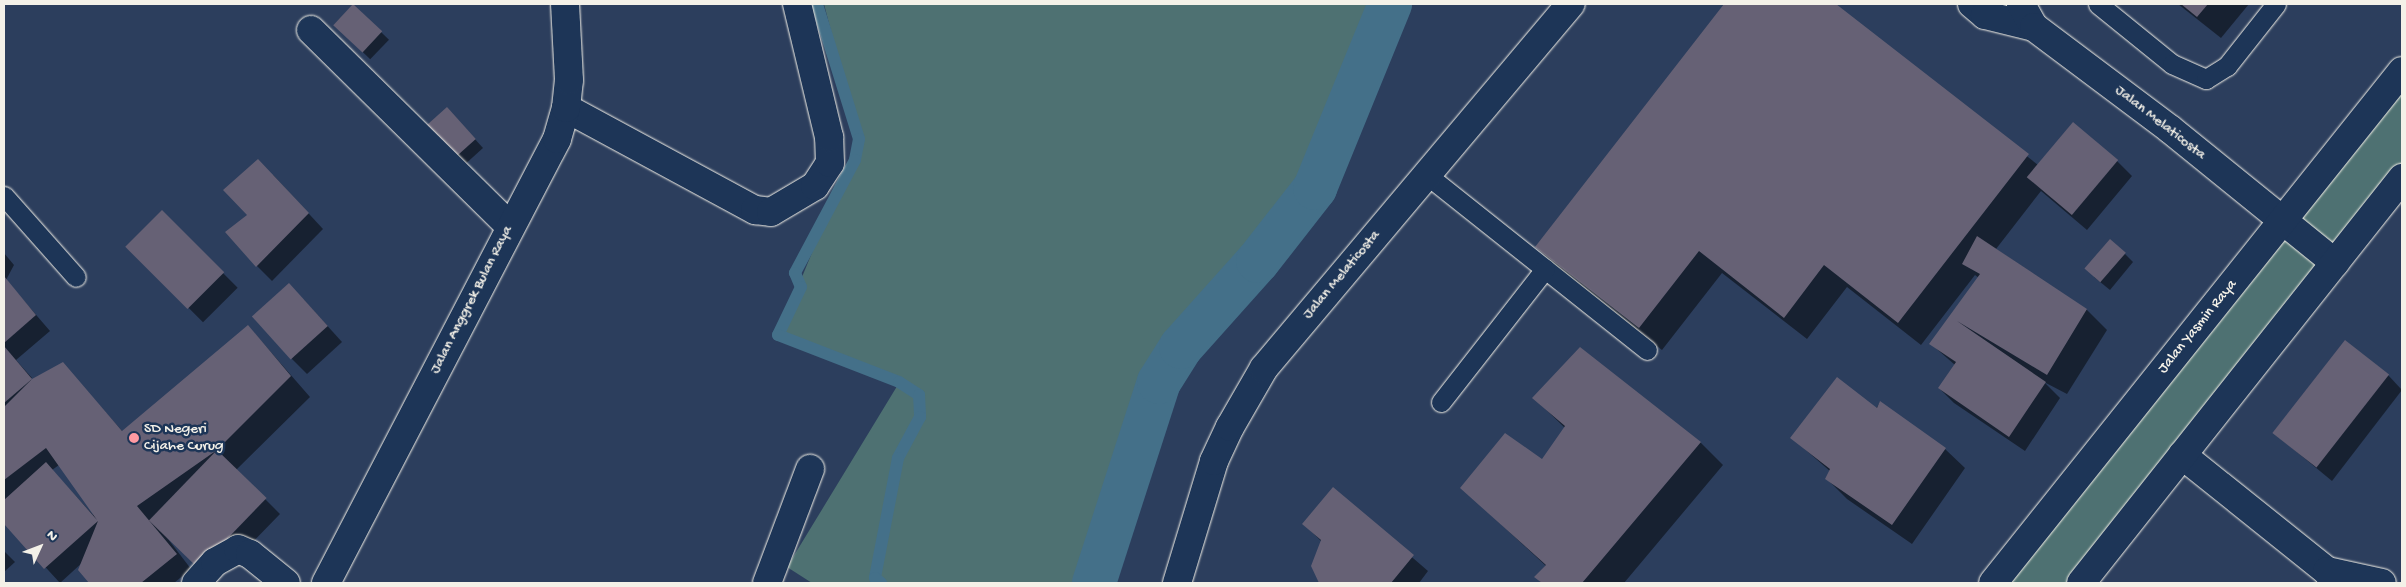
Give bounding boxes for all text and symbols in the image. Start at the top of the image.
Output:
street label: Jalan Melaticosta [2111,82,2209,164]
street label: Jalan Anggrek Bulan Raya [427,223,517,377]
street label: Jalan Melaticosta [1300,227,1384,323]
street label: Jalan Yasmin Raya [2155,276,2241,378]
place label: SD Negeri Cijahe Curug [144,420,223,455]
marker: SD Negeri Cijahe Curug [128,432,140,444]
north arrow [15,522,65,572]
text: N [42,527,61,546]

